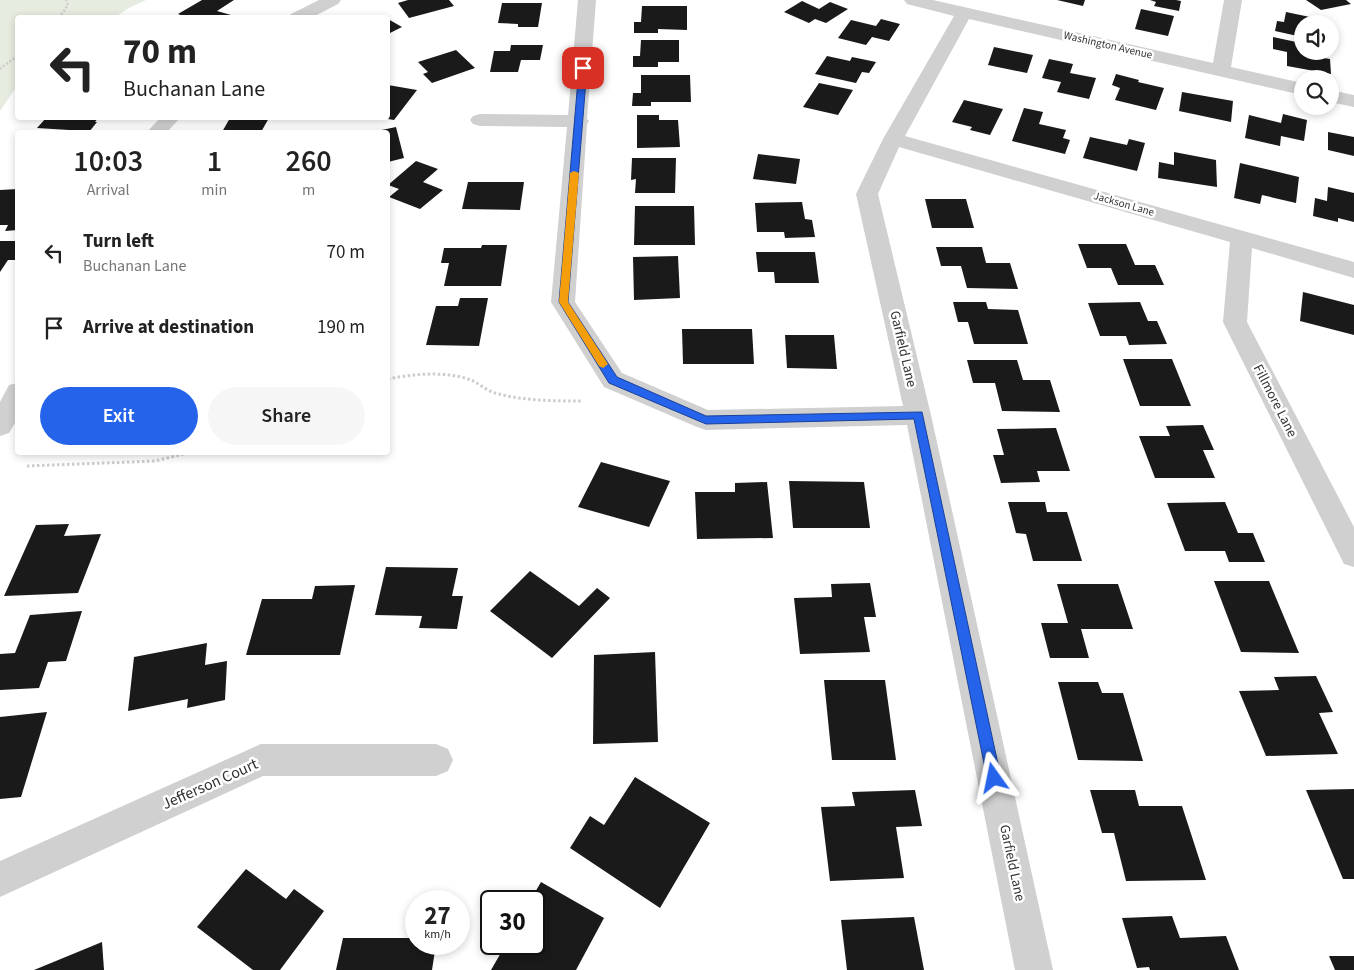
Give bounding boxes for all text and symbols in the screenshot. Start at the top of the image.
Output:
map controls [1294,15,1339,115]
button: sound [1294,15,1339,60]
text: 70 m [123,27,197,77]
street label: Washington Avenue [1062,28,1154,63]
icon: left [40,35,105,100]
pin [562,47,604,89]
icon: arrive [569,54,597,82]
button: search [1294,70,1339,115]
text: Buchanan Lane [123,73,265,105]
text: 10:03 [73,140,143,183]
text: 1 [207,140,222,183]
text: 260 [286,140,332,183]
text: Arrival [87,179,130,201]
text: min [201,179,227,201]
text: m [302,179,315,201]
street label: Jackson Lane [1092,188,1157,220]
text: Turn left [83,228,154,255]
icon: left [40,239,68,267]
text: 70 m [327,239,365,266]
text: Buchanan Lane [83,255,186,277]
street label: Garfield Lane [885,309,921,389]
icon: arrive [40,314,68,342]
text: Arrive at destination [83,314,254,341]
text: 190 m [317,314,365,341]
street label: Fillmore Lane [1248,361,1302,441]
button: Exit [40,387,198,445]
button: Share [208,387,365,445]
position arrow [967,751,1019,803]
street label: Jefferson Court [159,753,262,815]
street label: Garfield Lane [994,823,1030,903]
speed limit sign: 30 [480,890,545,955]
text: 27 [424,898,451,934]
text: km/h [424,926,451,943]

